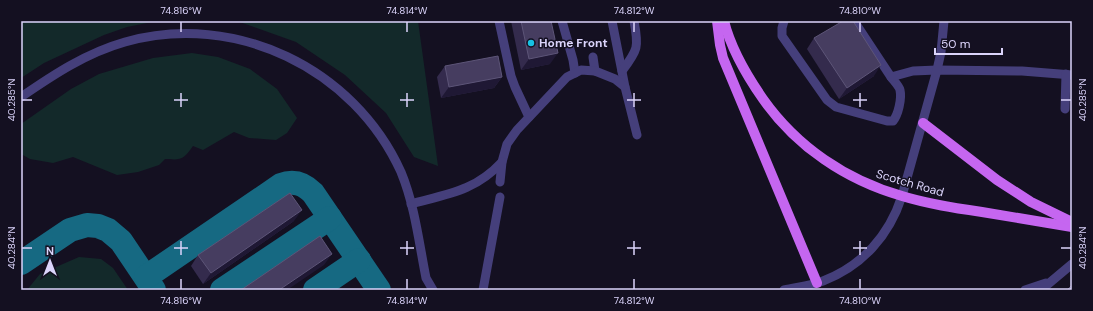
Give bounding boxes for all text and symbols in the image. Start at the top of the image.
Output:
text: 74.816°W [160,4,202,17]
text: 74.814°W [387,4,428,17]
text: 74.812°W [614,4,655,17]
text: 74.810°W [839,4,881,17]
scale bar [935,30,1002,56]
place label: Home Front [539,35,608,51]
text: 50 m [941,36,970,52]
marker: Home Front [526,38,536,48]
text: 40.285°N [5,79,18,121]
text: 40.285°N [1076,79,1089,121]
street label: Scotch Road [874,166,946,200]
text: 40.284°N [5,227,18,269]
text: 40.284°N [1076,227,1089,269]
north arrow [30,241,70,281]
text: N [46,244,54,258]
text: 74.816°W [160,294,202,307]
text: 74.814°W [387,294,428,307]
text: 74.812°W [614,294,655,307]
text: 74.810°W [839,294,881,307]

